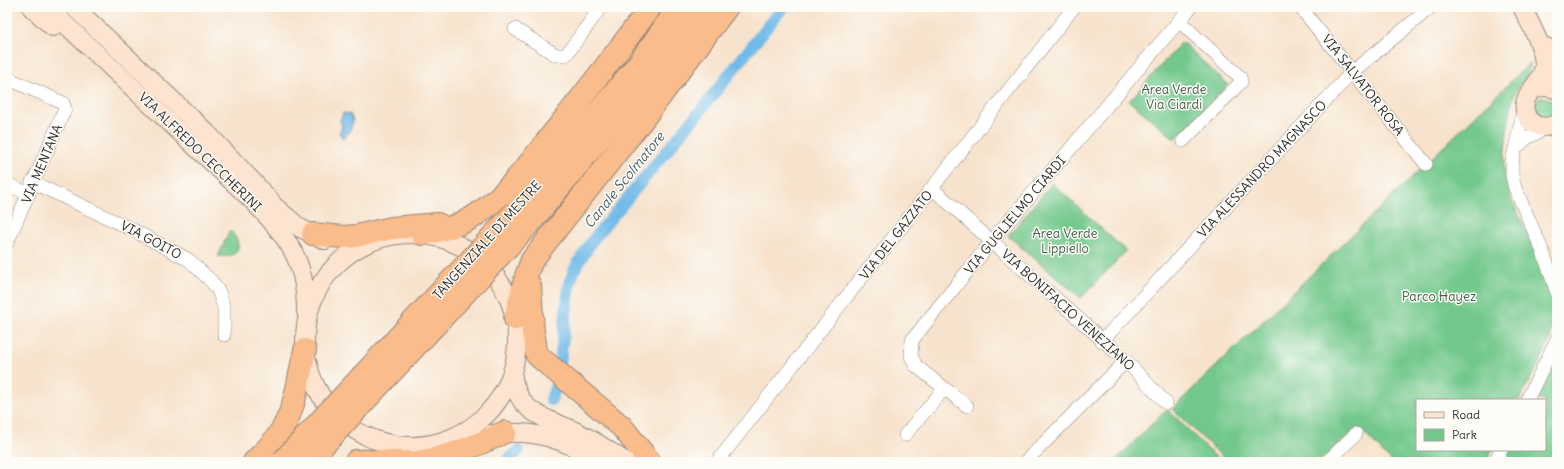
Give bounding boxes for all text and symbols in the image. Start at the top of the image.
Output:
street label: VIA SALVATOR ROSA [1318,31,1408,139]
park label: Area Verde Via Ciardi [1141,81,1207,113]
street label: VIA ALFREDO CECCHERINI [135,89,265,215]
street label: VIA ALESSANDRO MAGNASCO [1194,97,1330,241]
street label: VIA MENTANA [18,122,66,206]
water label: Canale Scolmatore [580,127,669,232]
street label: VIA GUGLIELMO CIARDI [960,152,1070,278]
street label: TANGENZIALE DI MESTRE [429,177,545,303]
street label: VIA DEL GAZZATO [856,187,936,283]
street label: VIA GOITO [118,217,184,263]
park label: Area Verde Lippiello [1032,225,1098,257]
street label: VIA BONIFACIO VENEZIANO [998,246,1138,374]
park label: Parco Hayez [1402,288,1476,305]
legend [1416,399,1546,451]
text: Road [1452,407,1480,422]
text: Park [1452,427,1477,442]

